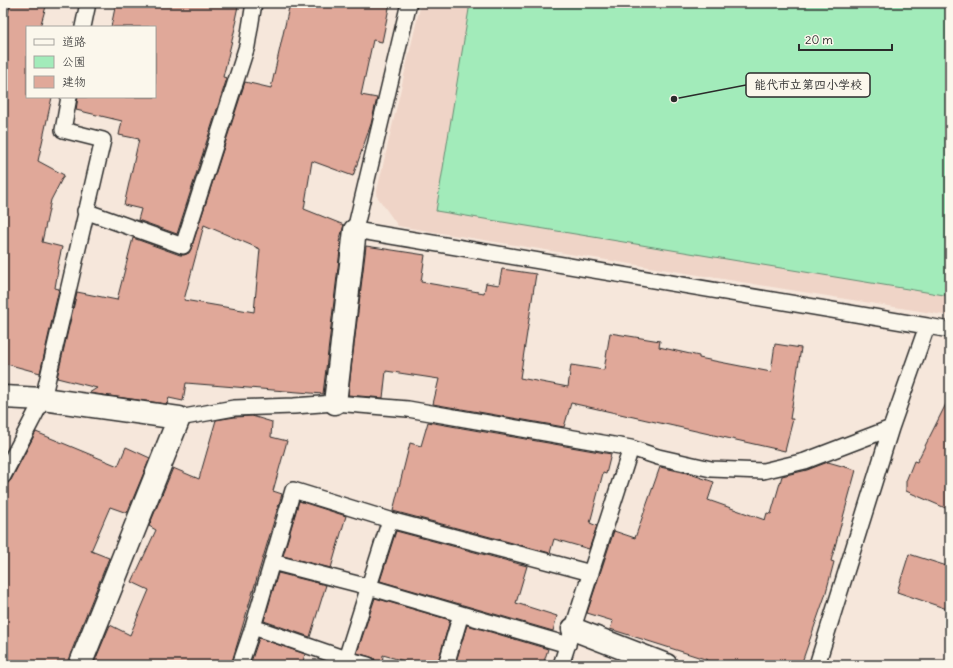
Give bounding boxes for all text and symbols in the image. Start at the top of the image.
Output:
legend [26,26,156,98]
scale bar [799,26,892,52]
text: 20 m [805,32,833,47]
text: 道路 [62,34,86,49]
text: 公園 [62,54,86,69]
callout: 能代市立第四小学校 [746,73,870,97]
text: 建物 [62,74,86,89]
text: 能代市立第四小学校 [754,77,862,92]

